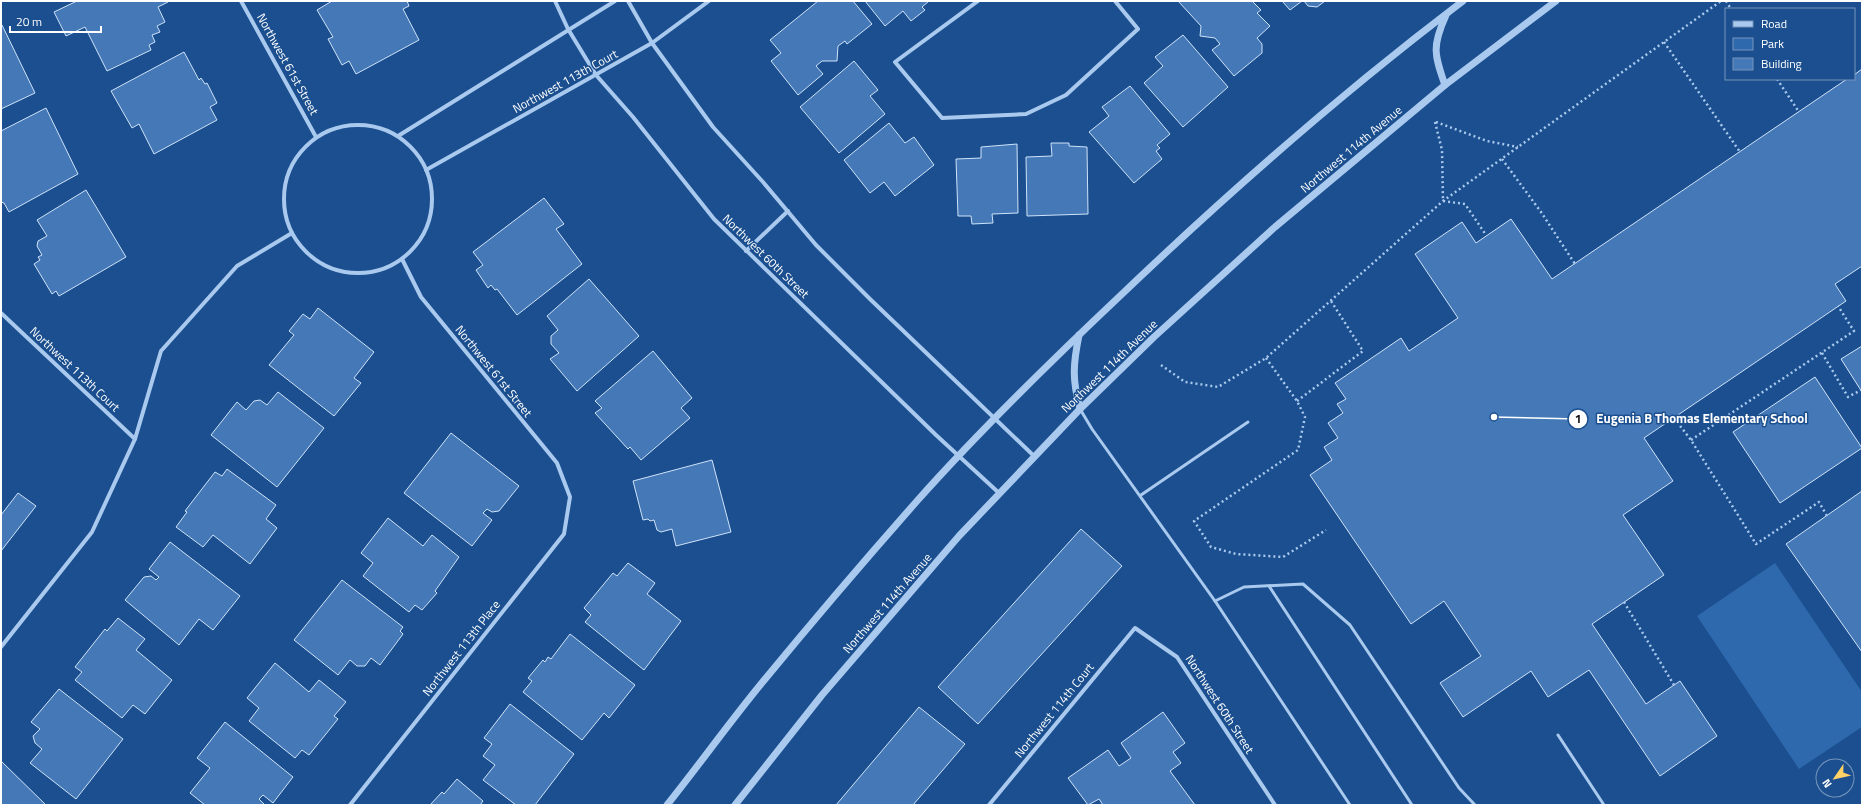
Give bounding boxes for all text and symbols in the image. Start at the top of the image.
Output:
scale bar [10,8,101,34]
legend [1725,8,1855,80]
street label: Northwest 61st Street [252,10,324,119]
text: 20 m [16,12,42,31]
text: Road [1761,14,1787,33]
text: Park [1761,34,1784,53]
street label: Northwest 113th Court [509,44,622,118]
text: Building [1761,54,1802,73]
street label: Northwest 114th Avenue [1296,101,1406,197]
street label: Northwest 60th Street [718,209,814,303]
street label: Northwest 114th Avenue [1056,315,1162,417]
street label: Northwest 61st Street [451,321,538,422]
street label: Northwest 113th Court [25,322,125,417]
callout: Eugenia B Thomas Elementary School [1568,406,1815,431]
text: Eugenia B Thomas Elementary School [1596,408,1808,428]
text: 1 [1575,409,1581,428]
street label: Northwest 114th Avenue [838,549,936,657]
street label: Northwest 113th Place [417,596,505,700]
street label: Northwest 60th Street [1181,651,1260,758]
street label: Northwest 114th Court [1010,658,1099,762]
north arrow [1815,758,1855,798]
text: N [1818,776,1835,791]

